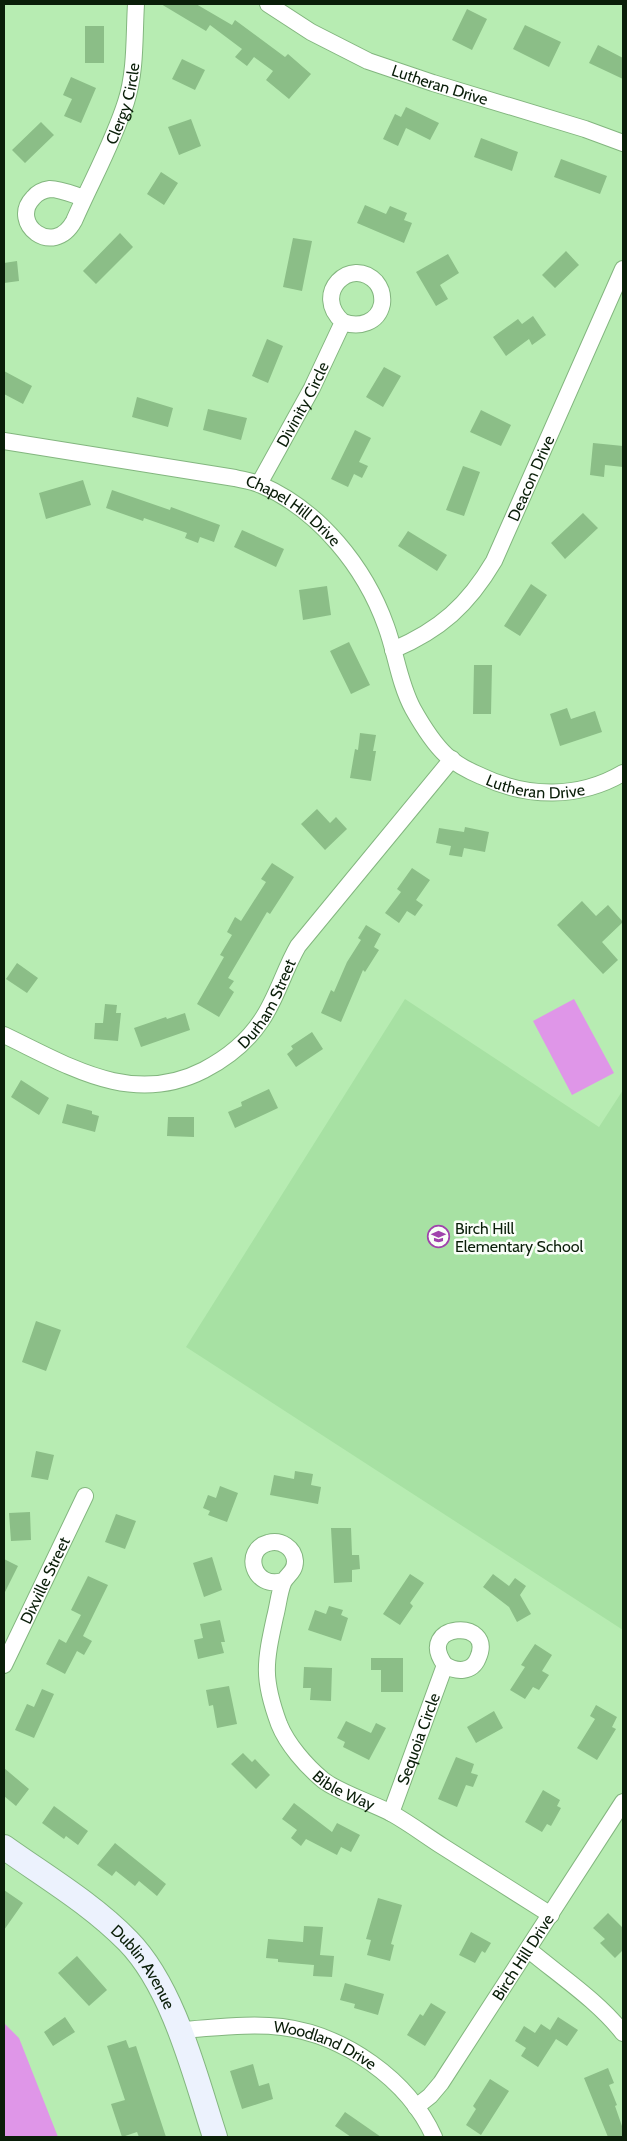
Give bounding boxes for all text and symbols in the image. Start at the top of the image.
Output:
street label: Lutheran Drive [389,60,490,109]
street label: Clergy Circle [101,62,143,147]
street label: Divinity Circle [272,359,333,450]
street label: Deacon Drive [503,432,558,524]
street label: Chapel Hill Drive [244,471,345,550]
street label: Lutheran Drive [483,770,586,802]
street label: Durham Street [233,955,300,1052]
place label: Birch Hill Elementary School [455,1219,583,1256]
school or university icon: Birch Hill Elementary School [427,1225,451,1249]
street label: Dixville Street [16,1533,74,1627]
street label: Sequoia Circle [393,1690,443,1787]
street label: Bible Way [309,1766,378,1814]
street label: Birch Hill Drive [488,1910,558,2004]
street label: Dublin Avenue [107,1920,179,2012]
street label: Woodland Drive [273,2017,380,2073]

